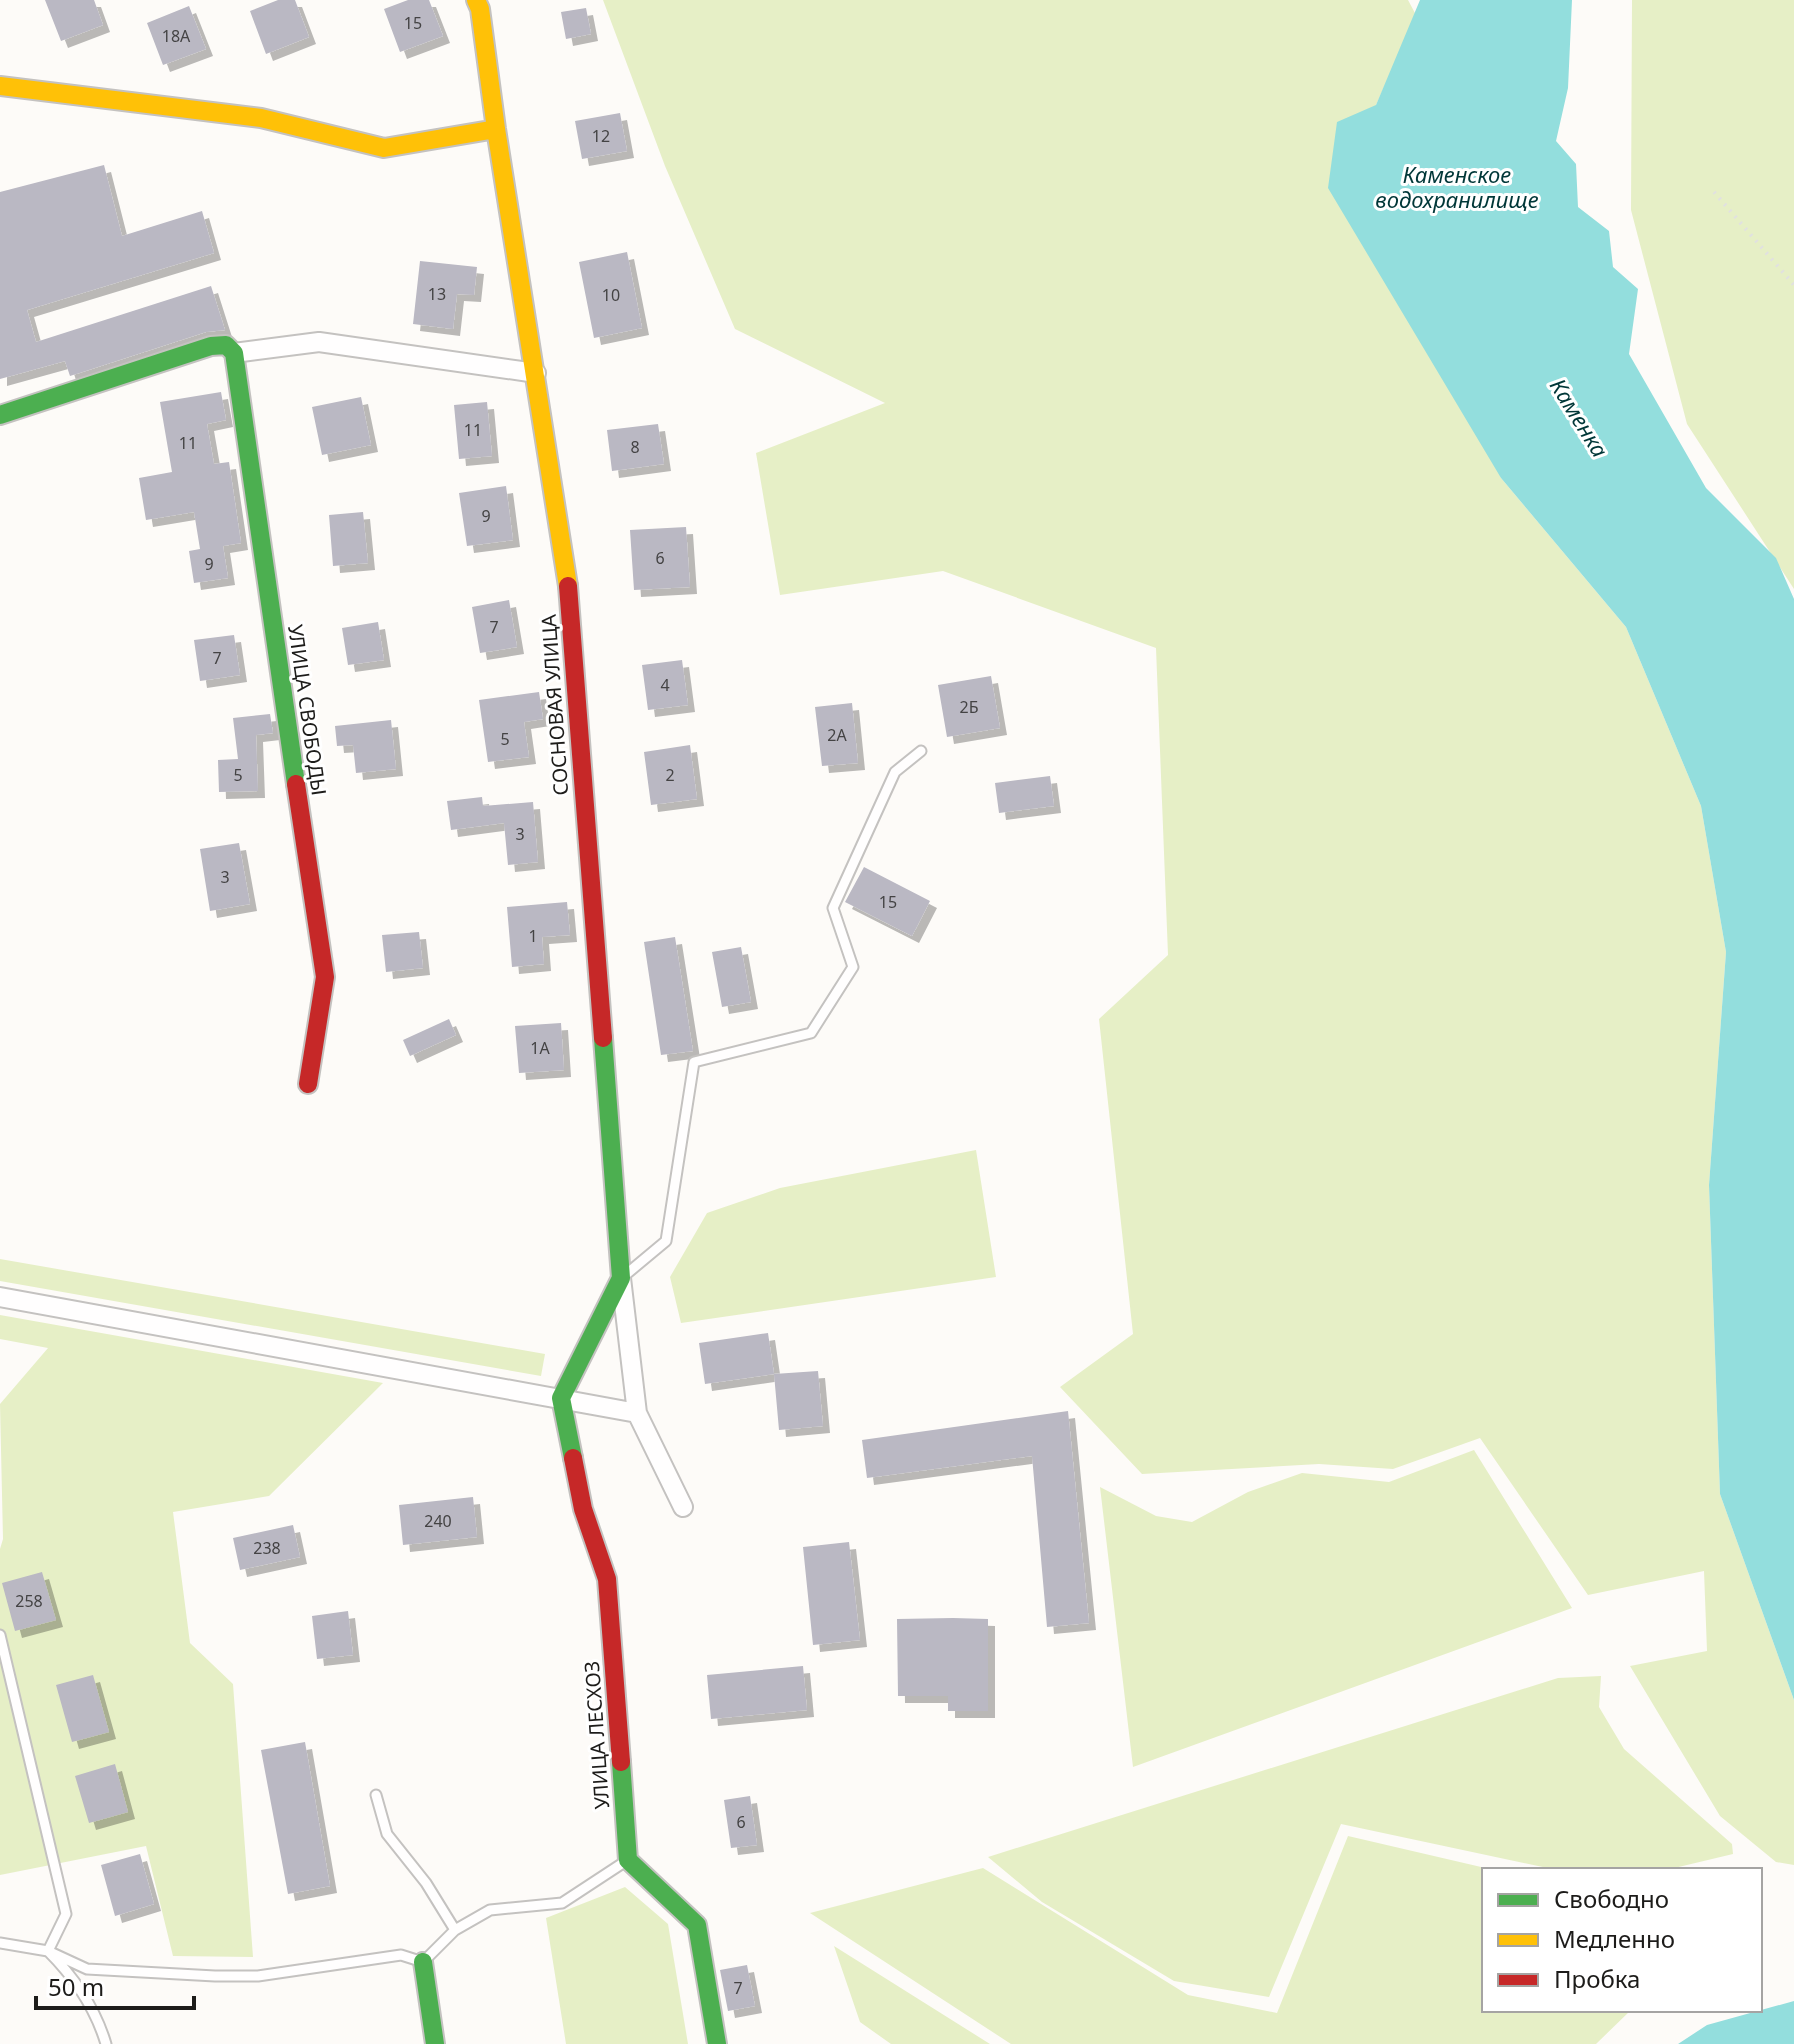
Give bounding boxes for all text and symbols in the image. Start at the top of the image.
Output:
house number: 15 [404,12,422,34]
house number: 18А [162,25,191,47]
house number: 12 [592,125,610,147]
water label: Каменское водохранилище [1375,159,1539,214]
house number: 13 [428,283,446,305]
house number: 10 [602,284,620,306]
water label: Каменка [1544,372,1616,463]
house number: 11 [464,419,482,441]
house number: 11 [179,432,197,454]
house number: 8 [630,436,640,458]
house number: 9 [481,505,491,527]
house number: 6 [655,547,665,569]
house number: 9 [204,553,214,575]
street label: СОСНОВАЯ УЛИЦА [535,613,574,796]
house number: 7 [489,616,499,638]
street label: УЛИЦА СВОБОДЫ [282,623,333,797]
house number: 7 [212,647,222,669]
house number: 4 [660,674,670,696]
house number: 2Б [960,696,979,718]
house number: 2А [827,724,847,746]
house number: 5 [500,728,510,750]
house number: 5 [233,764,243,786]
house number: 2 [665,764,675,786]
house number: 3 [515,823,525,845]
house number: 3 [220,866,230,888]
house number: 15 [879,891,897,913]
house number: 1 [528,925,538,947]
house number: 1А [530,1037,550,1059]
house number: 240 [424,1510,452,1532]
house number: 238 [253,1537,281,1559]
house number: 258 [15,1590,43,1612]
street label: УЛИЦА ЛЕСХОЗ [578,1660,615,1810]
house number: 6 [736,1811,746,1833]
legend [1482,1868,1762,2012]
text: Свободно [1554,1882,1669,1915]
text: Медленно [1554,1922,1675,1955]
scale bar [36,1960,194,2010]
text: Пробка [1554,1962,1640,1995]
text: 50 m [48,1970,104,2003]
house number: 7 [733,1977,743,1999]

